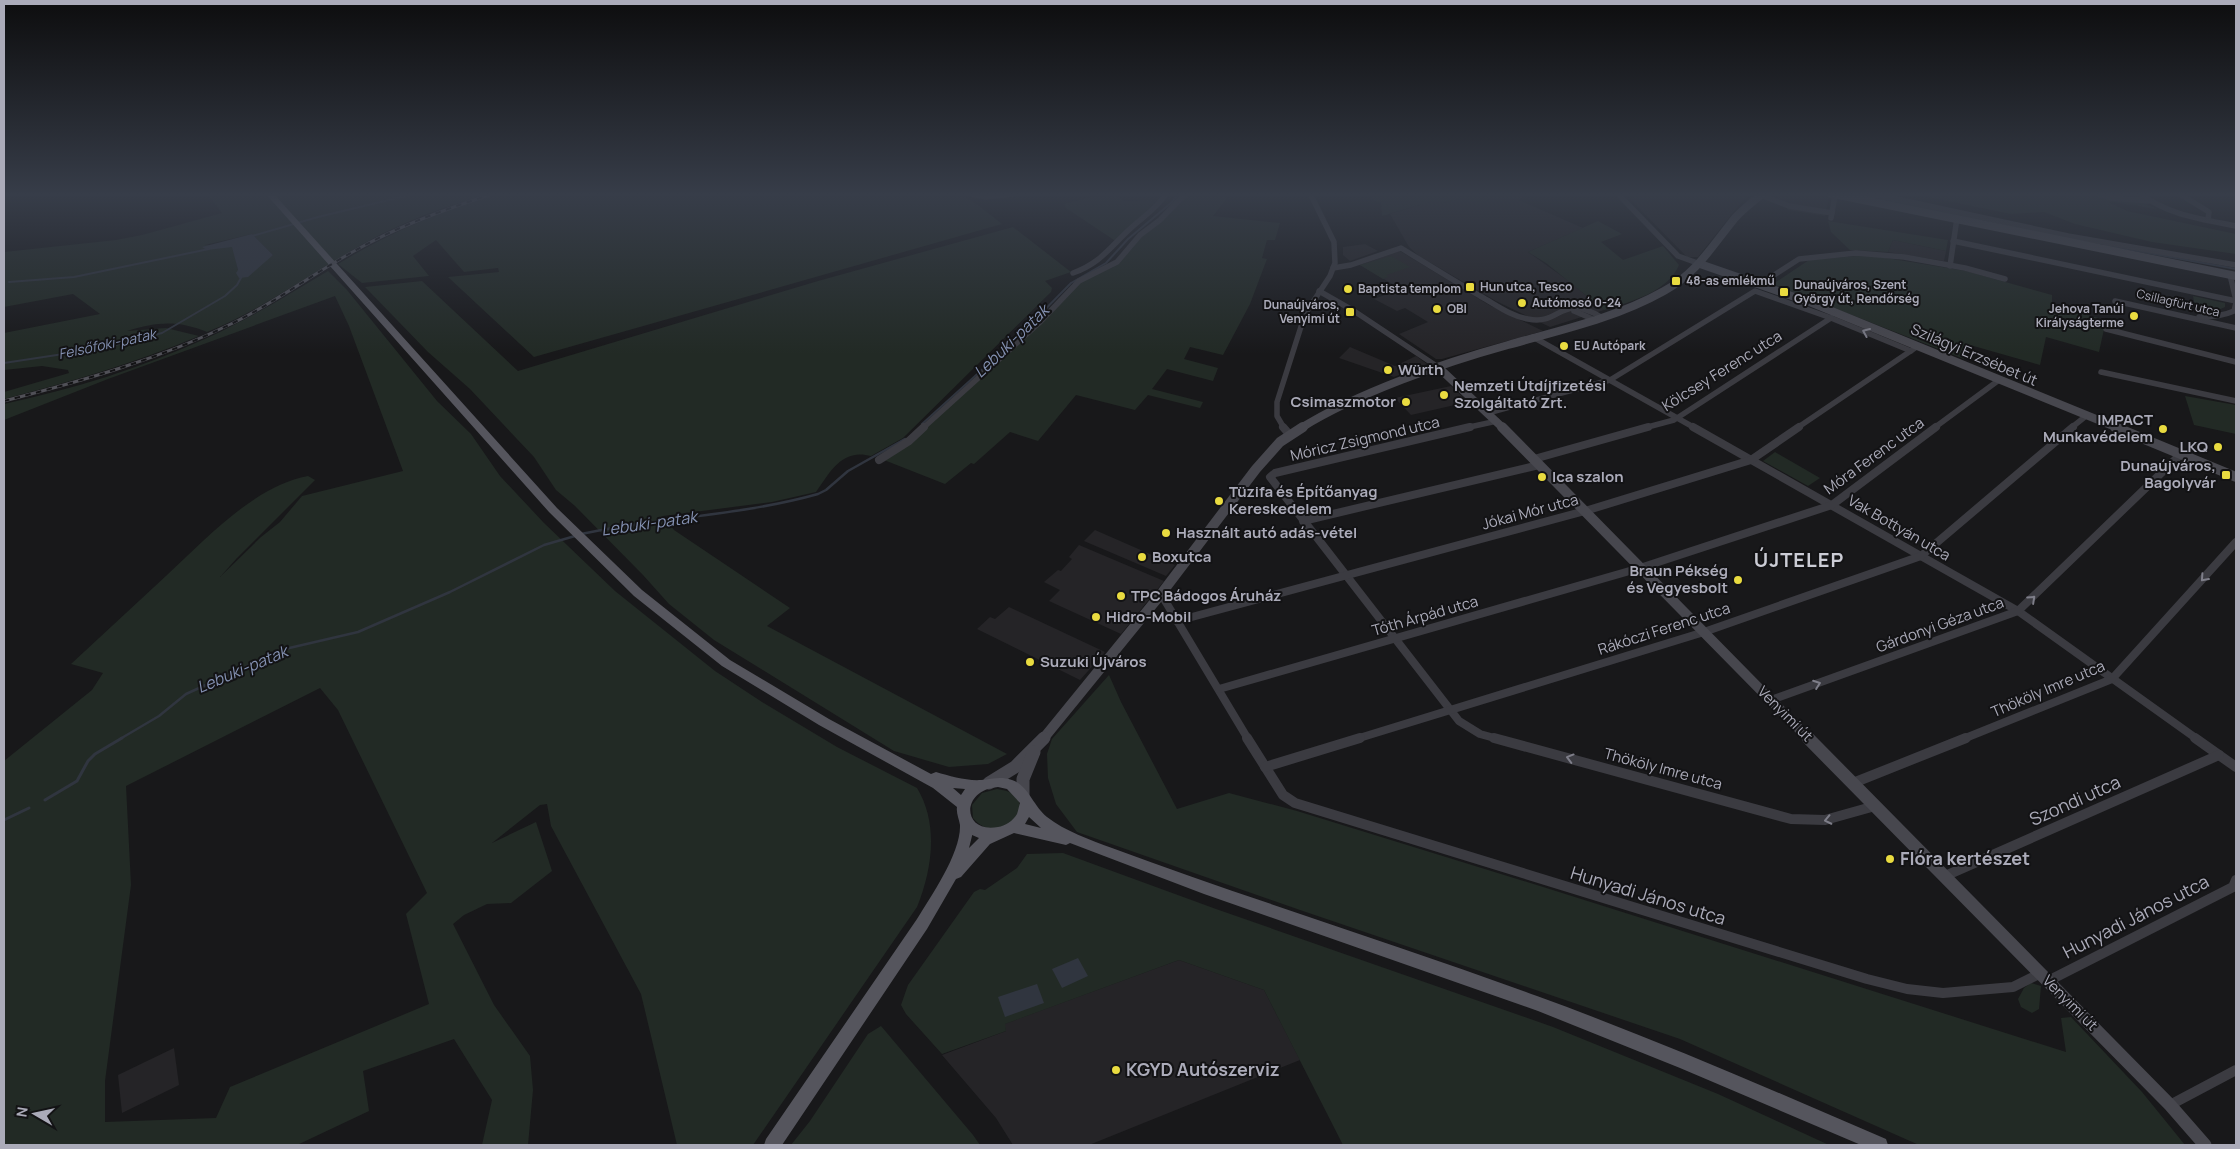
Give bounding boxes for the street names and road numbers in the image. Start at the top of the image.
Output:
street label: Csillagfürt utca [2135,285,2221,320]
street label: Szilágyi Erzsébet út [1908,318,2041,391]
street label: Kölcsey Ferenc utca [1658,325,1786,416]
street label: Móricz Zsigmond utca [1288,411,1442,466]
street label: Móra Ferenc utca [1819,412,1928,499]
street label: Jókai Mór utca [1479,489,1580,534]
street label: Vak Bottyán utca [1844,490,1954,566]
street label: Tóth Árpád utca [1369,590,1481,641]
street label: Gárdonyi Géza utca [1873,592,2007,657]
street label: Rákóczi Ferenc utca [1595,597,1733,660]
street label: Thököly Imre utca [1988,655,2108,722]
street label: Venyimi út [1753,681,1818,746]
street label: Thököly Imre utca [1602,743,1725,794]
street label: Szondi utca [2025,769,2124,831]
street label: Hunyadi János utca [1568,860,1729,930]
street label: Hunyadi János utca [2058,869,2213,963]
street label: Venyimi út [2038,970,2103,1035]

